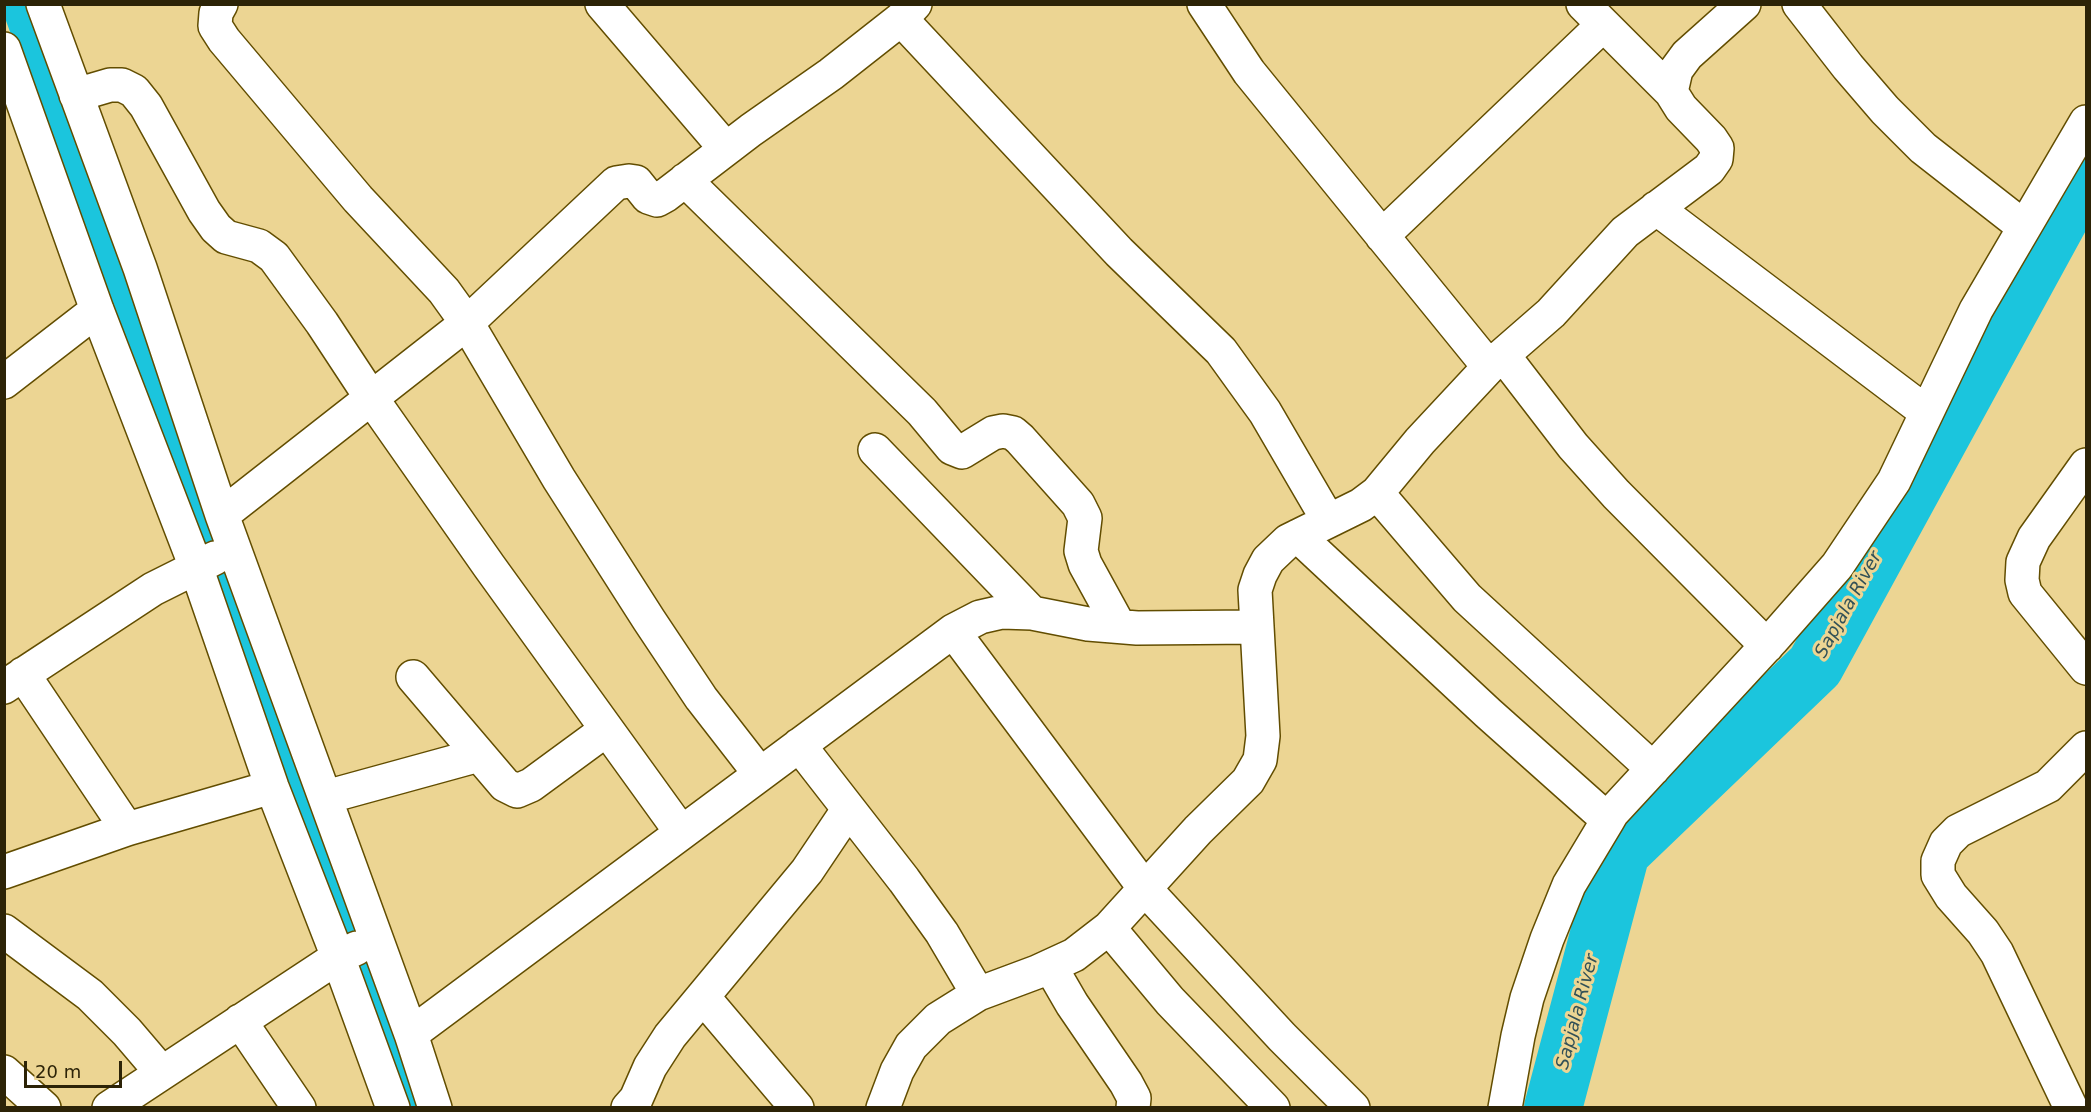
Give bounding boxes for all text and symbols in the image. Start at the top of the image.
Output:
water label: Sapjala River [1811,548,1887,662]
water label: Sapjala River [1552,952,1604,1072]
scale bar [27,1049,124,1087]
text: 20 m [35,1061,81,1082]

